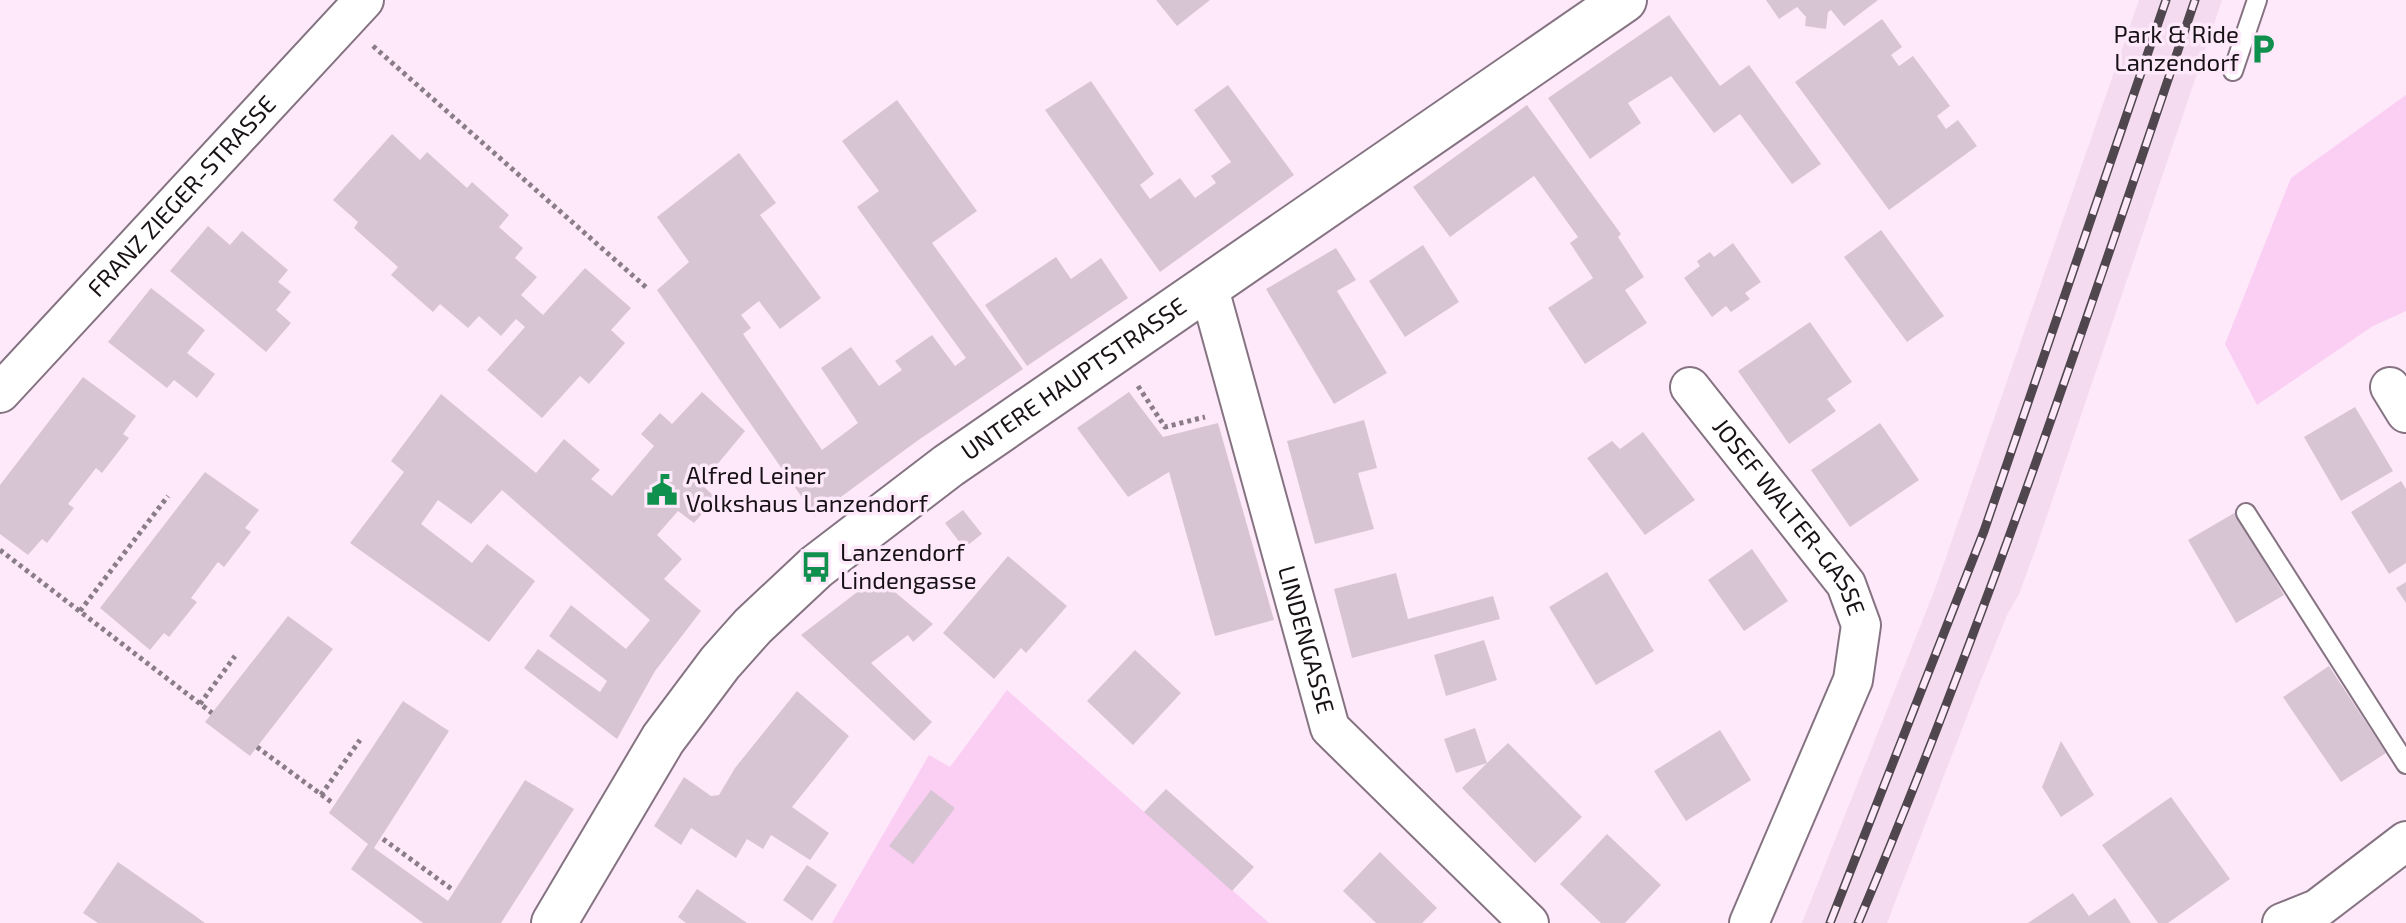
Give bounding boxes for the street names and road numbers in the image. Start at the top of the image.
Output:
street label: FRANZ ZIEGER-STRASSE [81,89,281,302]
street label: UNTERE HAUPTSTRASSE [955,290,1191,465]
street label: JOSEF WALTER-GASSE [1707,412,1872,619]
street label: LINDENGASSE [1273,562,1341,717]

